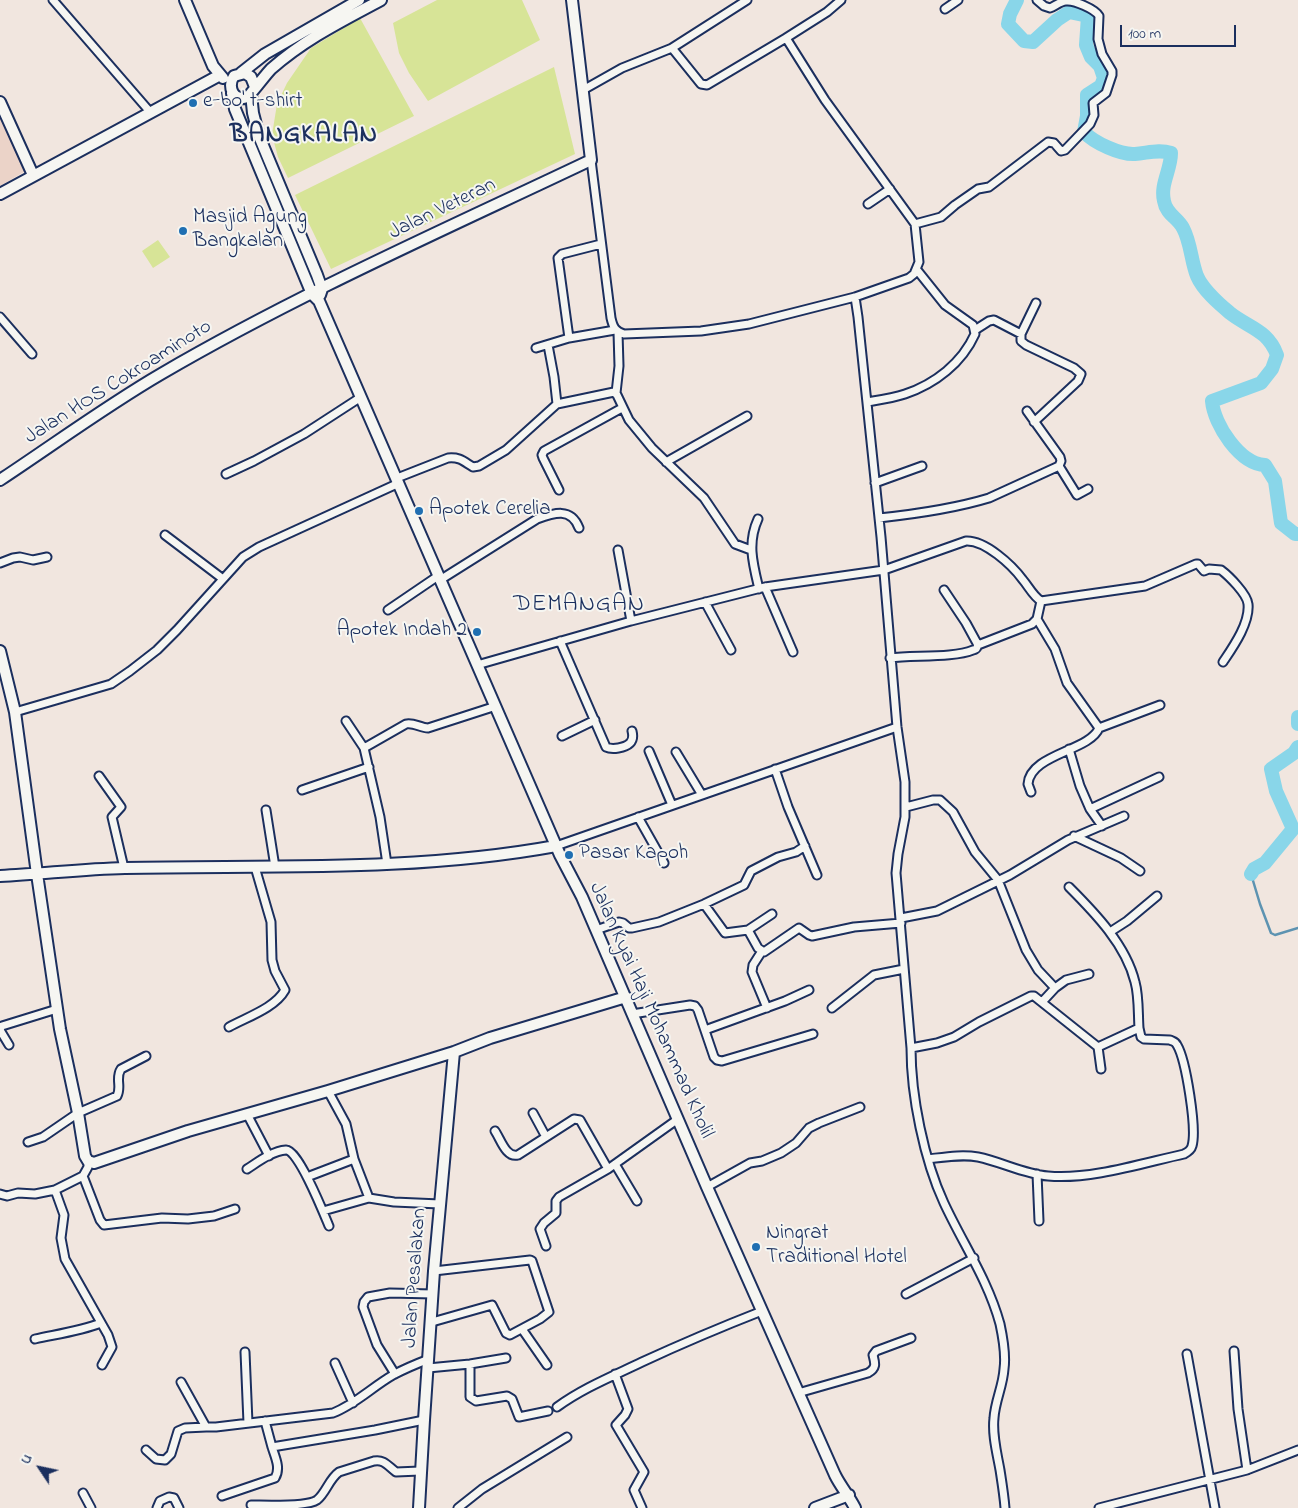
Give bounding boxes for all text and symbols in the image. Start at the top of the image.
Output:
scale bar [1123,15,1239,47]
text: 100 m [1128,23,1161,45]
place label: e-bo' t-shirt [203,90,303,116]
marker: e-bo' t-shirt [187,97,199,109]
district label: BANGKALAN [229,121,379,153]
street label: Jalan Veteran [385,173,501,247]
place label: Masjid Agung Bangkalan [193,206,307,256]
marker: Masjid Agung Bangkalan [177,225,189,237]
street label: Jalan HOS Cokroaminoto [21,315,217,451]
place label: Apotek Cerelia [429,498,551,524]
marker: Apotek Cerelia [413,505,425,517]
district label: DEMANGAN [512,592,646,620]
place label: Apotek Indah 2 [337,619,467,645]
marker: Apotek Indah 2 [471,626,483,638]
place label: Pasar Kapoh [579,842,688,868]
marker: Pasar Kapoh [563,849,575,861]
street label: Jalan Kyai Haji Mohammad Kholil [582,879,718,1143]
street label: Jalan Pesalakan [399,1207,433,1349]
place label: Ningrat Traditional Hotel [766,1222,907,1272]
marker: Ningrat Traditional Hotel [750,1241,762,1253]
north arrow [15,1443,65,1493]
text: U [16,1450,38,1469]

